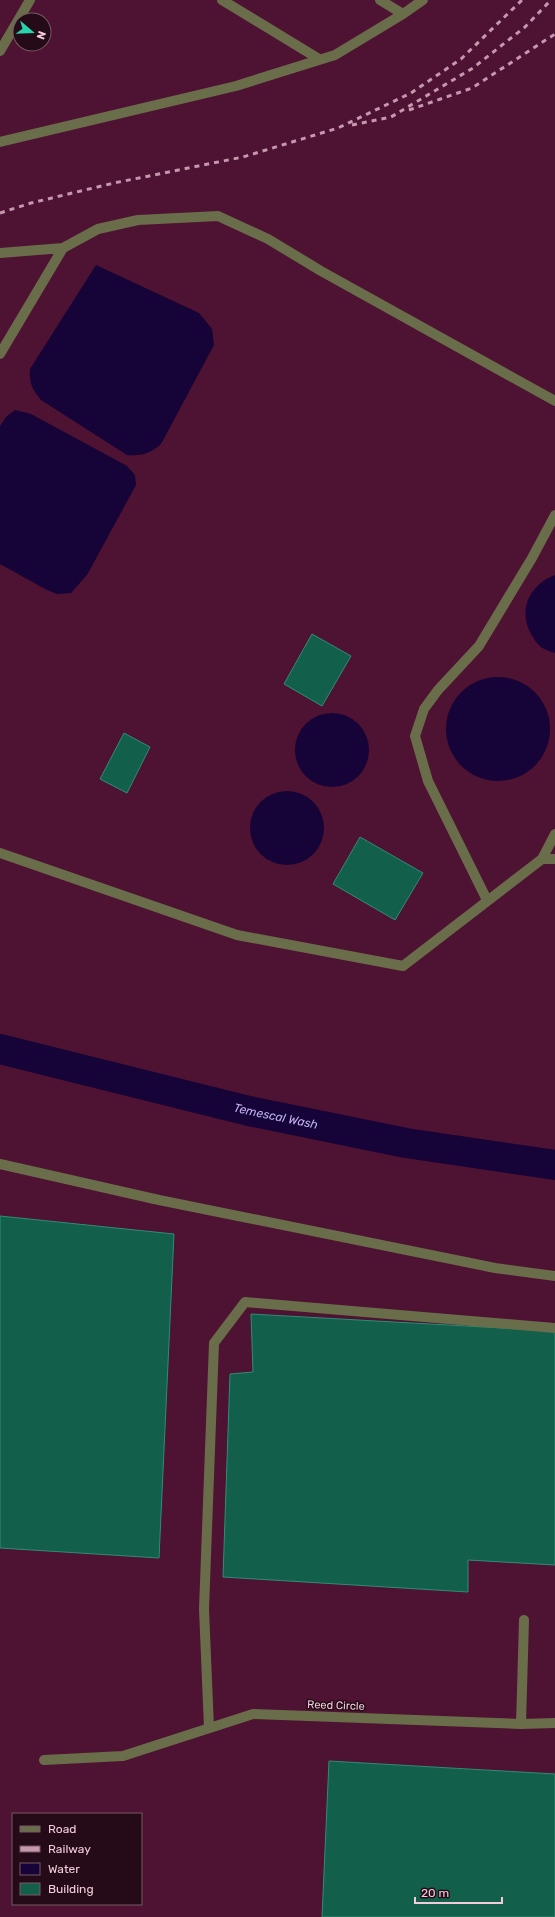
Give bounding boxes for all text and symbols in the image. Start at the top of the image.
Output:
north arrow [12,12,52,52]
text: N [34,29,48,41]
water label: Temescal Wash [232,1100,319,1132]
street label: Reed Circle [307,1698,365,1713]
legend [12,1813,142,1905]
text: Road [48,1822,76,1836]
text: Railway [48,1842,91,1856]
text: Water [48,1862,80,1876]
scale bar [415,1879,502,1905]
text: Building [48,1882,94,1896]
text: 20 m [421,1886,449,1900]

